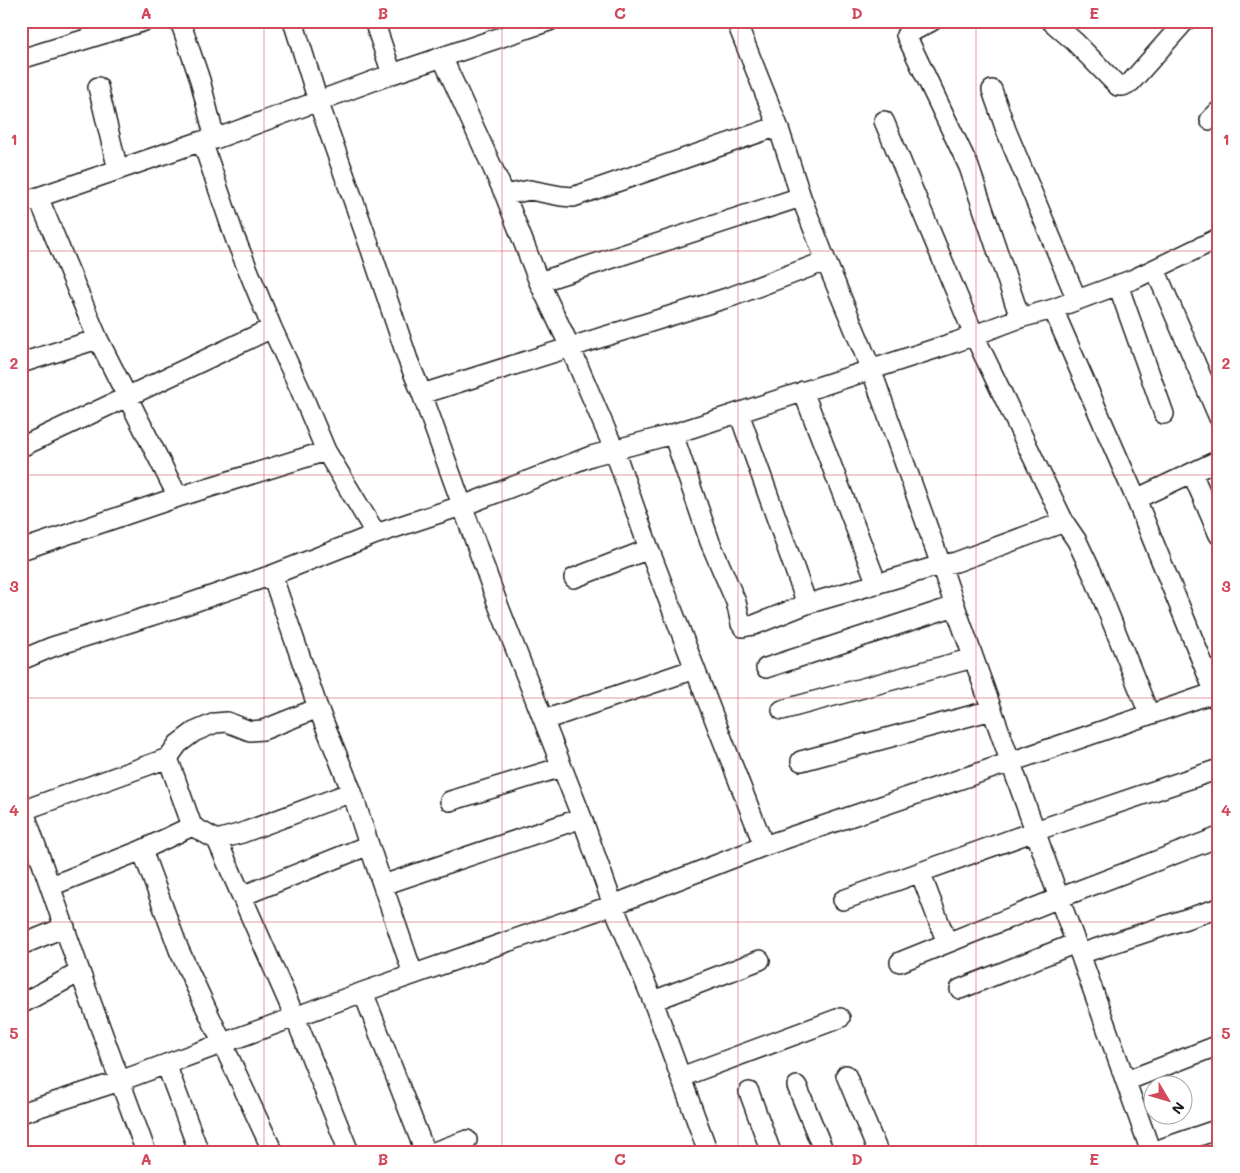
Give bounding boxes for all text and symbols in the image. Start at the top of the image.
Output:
text: A [140,2,152,23]
text: B [378,2,388,23]
text: C [614,2,626,23]
text: D [851,2,863,23]
text: E [1089,2,1099,23]
text: 1 [10,128,18,149]
text: 1 [1222,128,1230,149]
text: 2 [10,352,19,373]
text: 2 [1222,352,1231,373]
text: 3 [9,575,19,596]
text: 3 [1221,575,1231,596]
text: 4 [9,799,19,820]
text: 4 [1221,799,1231,820]
text: 5 [9,1022,19,1043]
text: 5 [1221,1022,1231,1043]
north arrow [1142,1076,1192,1126]
text: N [1168,1098,1189,1118]
text: A [140,1148,152,1169]
text: B [378,1148,388,1169]
text: C [614,1148,626,1169]
text: D [851,1148,863,1169]
text: E [1089,1148,1099,1169]

